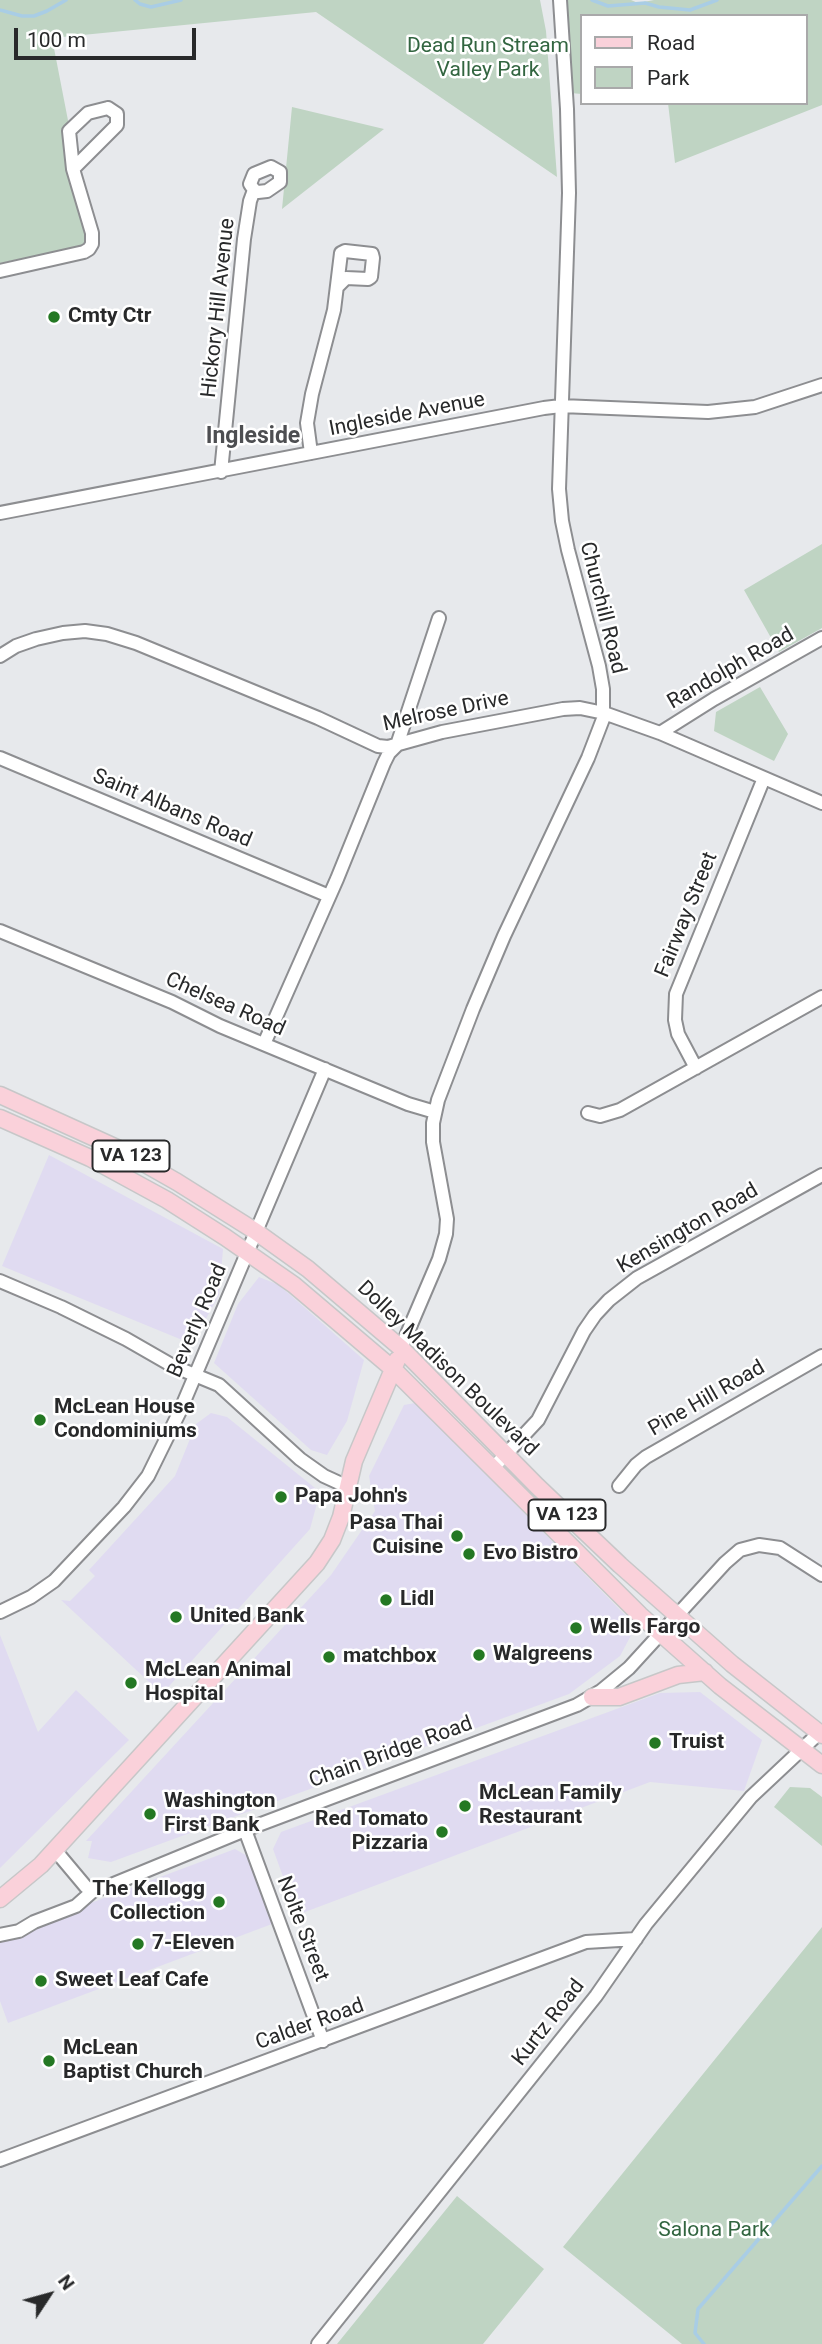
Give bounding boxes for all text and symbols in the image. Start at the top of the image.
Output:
scale bar [18,14,200,58]
legend [580,14,808,105]
text: 100 m [27,28,86,52]
text: Road [647,31,695,55]
park label: Dead Run Stream Valley Park [407,34,569,84]
text: Park [647,66,689,90]
street label: Hickory Hill Avenue [197,217,241,399]
place label: Cmty Ctr [68,304,151,330]
marker: Cmty Ctr [46,309,62,325]
street label: Ingleside Avenue [327,388,487,442]
district label: Ingleside [206,423,300,451]
street label: Churchill Road [573,539,631,677]
street label: Randolph Road [663,623,799,715]
street label: Melrose Drive [381,686,511,738]
street label: Saint Albans Road [89,764,255,854]
street label: Fairway Street [650,849,724,981]
street label: Chelsea Road [161,967,289,1043]
road number: VA 123 [92,1140,170,1172]
street label: Kensington Road [613,1178,763,1280]
street label: Beverly Road [163,1260,233,1382]
street label: Dolley Madison Boulevard [351,1276,543,1462]
street label: Pine Hill Road [644,1356,770,1442]
place label: McLean House Condominiums [54,1395,197,1445]
marker: McLean House Condominiums [32,1412,48,1428]
place label: Papa John's [295,1484,407,1510]
marker: Papa John's [273,1489,289,1505]
road number: VA 123 [528,1499,606,1530]
place label: Pasa Thai Cuisine [350,1511,443,1561]
marker: Pasa Thai Cuisine [449,1528,465,1544]
place label: Evo Bistro [483,1541,578,1567]
marker: Evo Bistro [461,1546,477,1562]
place label: Lidl [400,1587,434,1613]
marker: Lidl [378,1592,394,1608]
place label: United Bank [190,1604,304,1630]
marker: United Bank [168,1609,184,1625]
place label: Wells Fargo [590,1615,700,1641]
marker: Wells Fargo [568,1620,584,1636]
place label: Walgreens [493,1642,593,1668]
place label: matchbox [343,1644,436,1670]
marker: Walgreens [471,1647,487,1663]
marker: matchbox [321,1649,337,1665]
place label: McLean Animal Hospital [145,1658,291,1708]
marker: McLean Animal Hospital [123,1675,139,1691]
street label: Chain Bridge Road [306,1712,476,1794]
place label: Truist [669,1730,724,1756]
marker: Truist [647,1735,663,1751]
place label: McLean Family Restaurant [479,1781,622,1831]
place label: Washington First Bank [164,1789,276,1839]
marker: McLean Family Restaurant [457,1798,473,1814]
marker: Washington First Bank [142,1806,158,1822]
place label: Red Tomato Pizzaria [315,1807,428,1857]
marker: Red Tomato Pizzaria [434,1824,450,1840]
street label: Nolte Street [270,1873,334,1985]
place label: The Kellogg Collection [92,1877,205,1927]
marker: The Kellogg Collection [211,1894,227,1910]
place label: 7-Eleven [152,1931,235,1957]
marker: 7-Eleven [130,1936,146,1952]
place label: Sweet Leaf Cafe [55,1968,209,1994]
marker: Sweet Leaf Cafe [33,1973,49,1989]
street label: Kurtz Road [507,1975,591,2071]
street label: Calder Road [252,1994,368,2056]
place label: McLean Baptist Church [63,2036,203,2086]
marker: McLean Baptist Church [41,2053,57,2069]
park label: Salona Park [658,2218,770,2244]
north arrow [14,2260,84,2330]
text: N [53,2270,80,2295]

